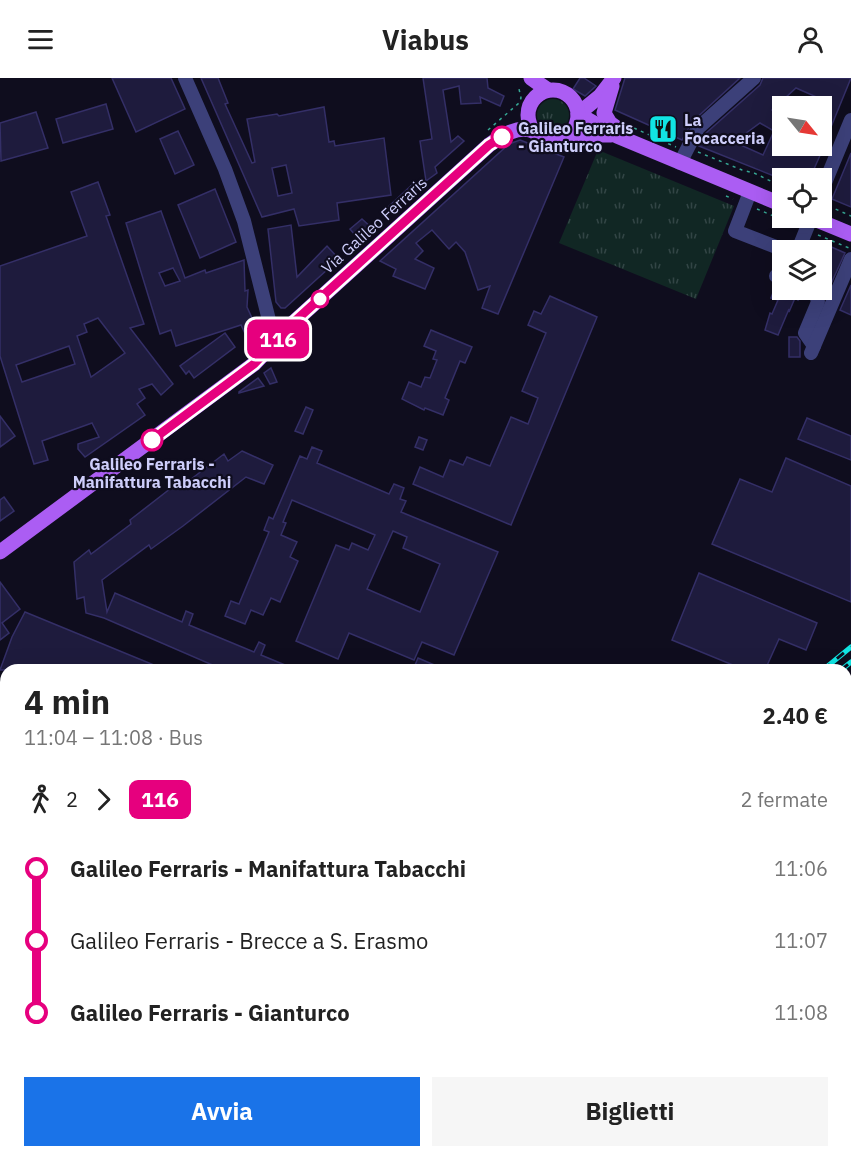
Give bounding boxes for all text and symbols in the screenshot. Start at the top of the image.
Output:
text: Viabus [382,22,469,57]
icon: menu [24,23,57,56]
icon: person [794,23,827,56]
north arrow [772,96,832,156]
map controls [772,96,832,300]
place label: La Focacceria [684,110,765,148]
restaurant icon: La Focacceria [647,113,679,145]
place label: Galileo Ferraris - Gianturco [518,118,633,156]
marker: Galileo Ferraris - Gianturco [491,126,513,148]
button: locate [772,168,832,228]
street label: Via Galileo Ferraris [317,172,431,278]
button: layers [772,240,832,300]
unlabelled marker [311,290,329,308]
line badge: 116 [244,320,312,358]
text: 116 [259,325,297,353]
marker: Galileo Ferraris - Manifattura Tabacchi [141,429,163,451]
place label: Galileo Ferraris - Manifattura Tabacchi [73,454,231,492]
text: 4 min [24,680,110,723]
text: 2.40 € [763,701,828,730]
text: 11:04 – 11:08 · Bus [24,724,203,751]
icon: walk [24,783,57,816]
icon: forward [87,783,120,816]
text: 116 [141,785,179,813]
text: 2 [66,786,78,813]
text: 2 fermate [741,786,828,813]
text: Galileo Ferraris - Manifattura Tabacchi [70,854,466,883]
text: 11:06 [774,855,828,882]
text: Galileo Ferraris - Brecce a S. Erasmo [70,926,428,955]
text: 11:07 [774,927,828,954]
text: Galileo Ferraris - Gianturco [70,998,350,1027]
text: 11:08 [774,999,828,1026]
button: Avvia [24,1077,420,1146]
button: Biglietti [432,1077,828,1146]

